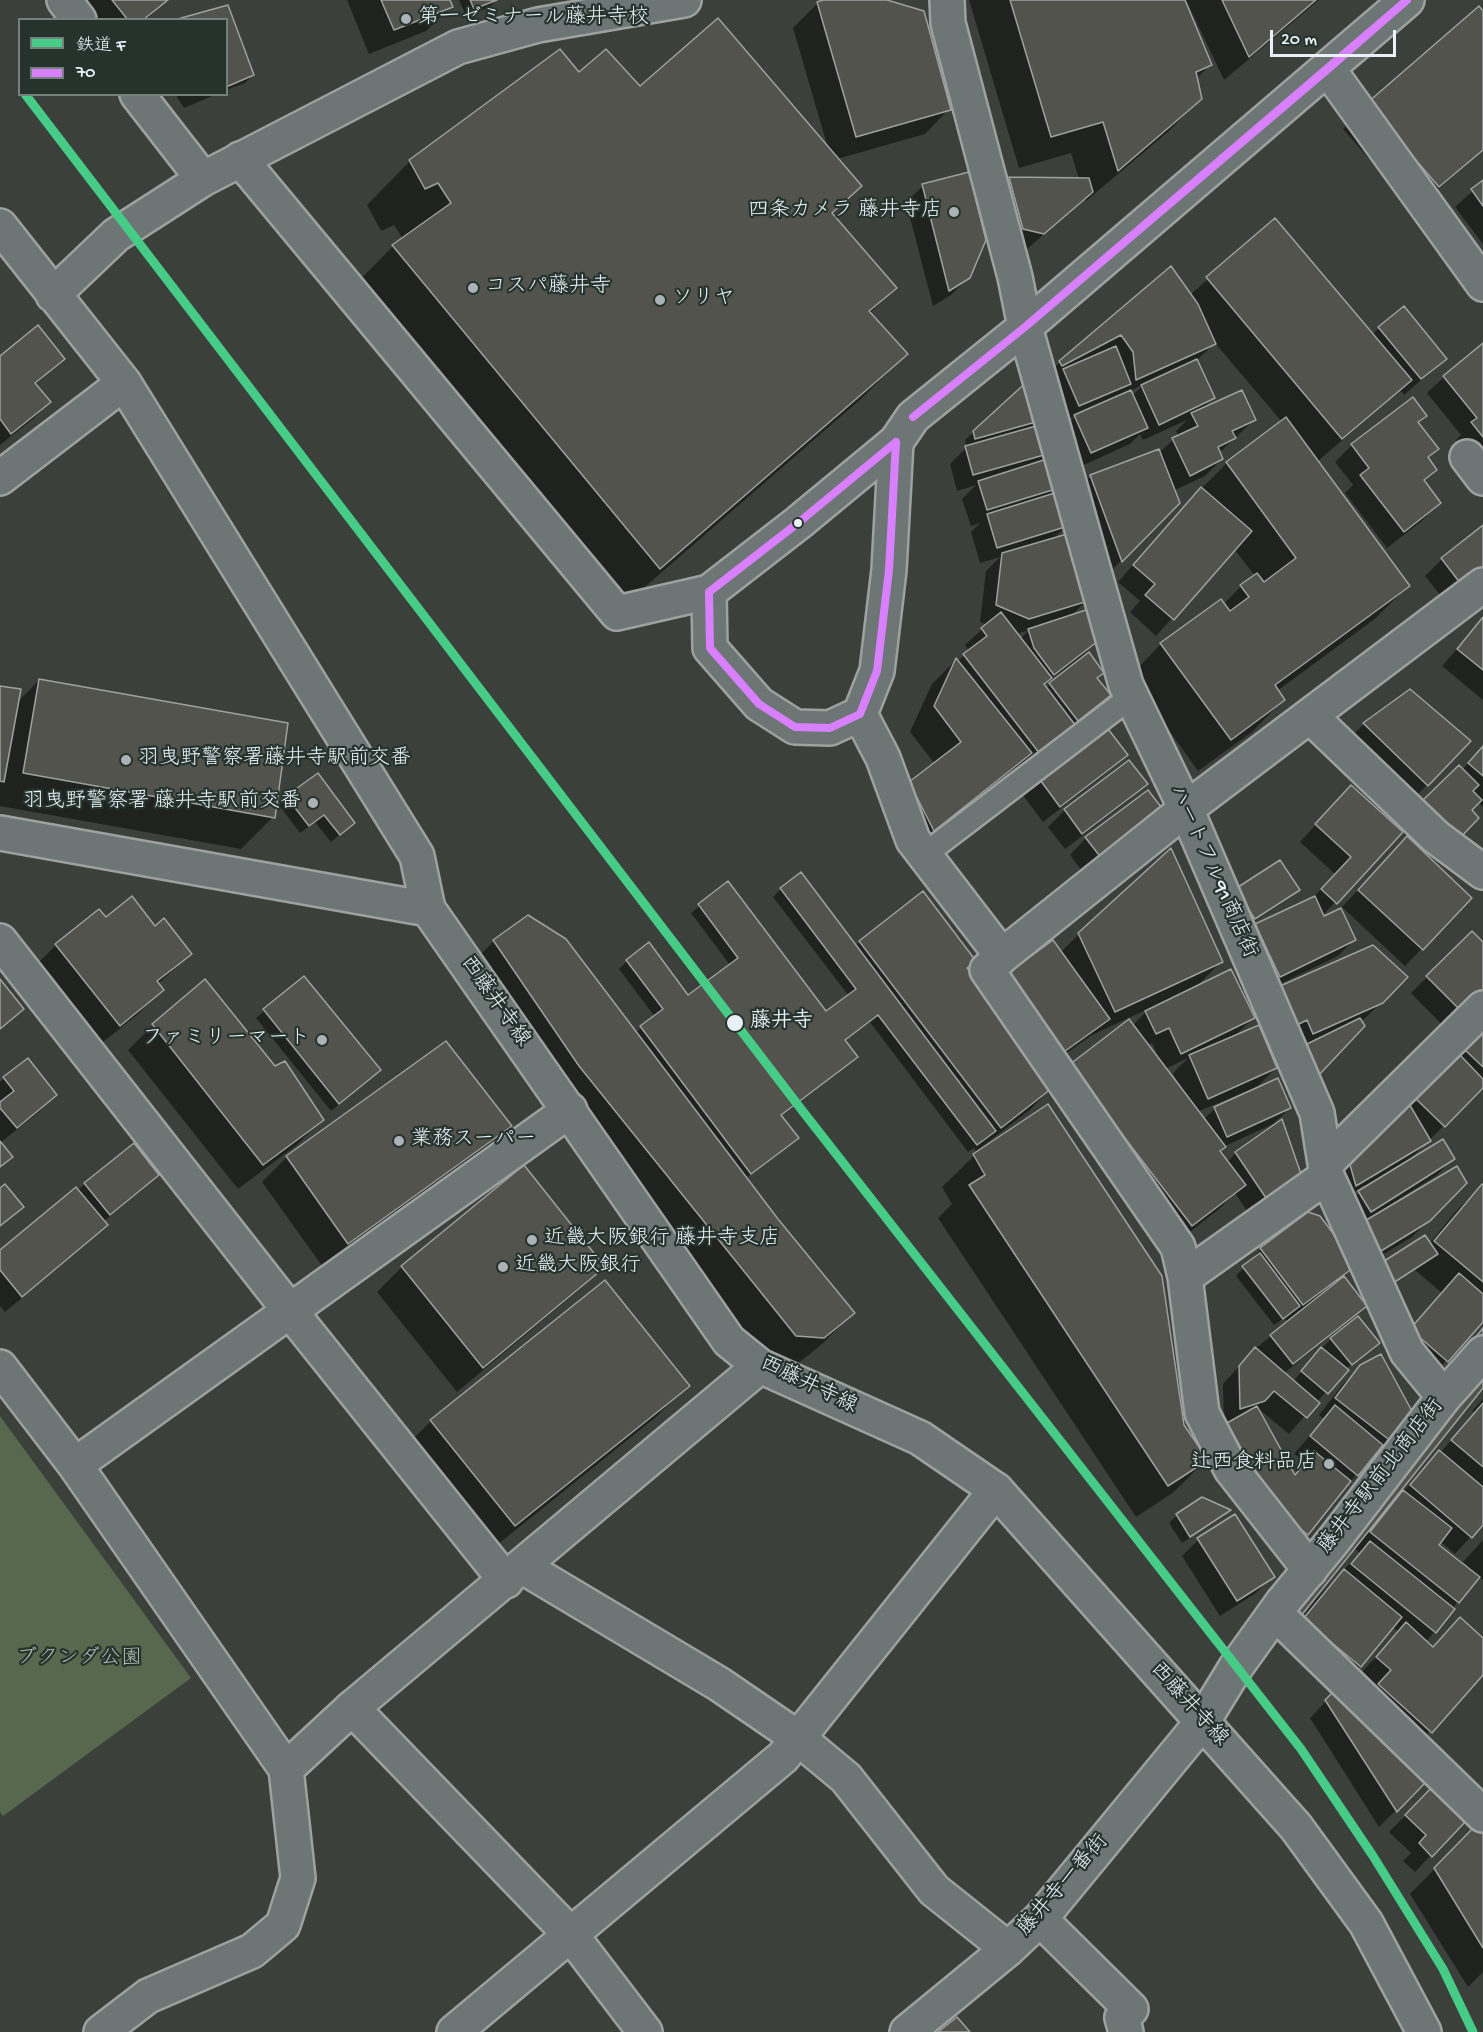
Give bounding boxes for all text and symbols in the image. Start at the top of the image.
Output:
place label: 第一ゼミナール藤井寺校 [418,6,649,32]
marker: 第一ゼミナール藤井寺校 [399,12,413,26]
legend [18,18,228,96]
scale bar [1273,18,1399,56]
text: 20 m [1281,30,1317,51]
text: 鉄道 F [76,36,125,57]
text: 70 [76,63,96,84]
place label: 四条カメラ 藤井寺店 [748,199,942,225]
marker: 四条カメラ 藤井寺店 [947,205,961,219]
place label: コスパ藤井寺 [485,275,611,301]
marker: コスパ藤井寺 [466,281,480,295]
place label: ソリヤ [672,287,735,313]
marker: ソリヤ [653,293,667,307]
unlabelled marker [792,517,804,529]
place label: 羽曳野警察署藤井寺駅前交番 [138,747,411,773]
marker: 羽曳野警察署藤井寺駅前交番 [119,753,133,767]
street label: ハートフル91商店街 [1162,781,1262,963]
place label: 羽曳野警察署 藤井寺駅前交番 [23,790,301,816]
marker: 羽曳野警察署 藤井寺駅前交番 [306,796,320,810]
street label: 西藤井寺線 [454,952,534,1052]
place label: 藤井寺 [750,1010,813,1036]
marker: 藤井寺 [725,1013,745,1033]
place label: ファミリーマート [142,1027,310,1053]
marker: ファミリーマート [315,1033,329,1047]
place label: 業務スーパー [411,1128,536,1154]
marker: 業務スーパー [392,1134,406,1148]
place label: 近畿大阪銀行 藤井寺支店 [544,1227,780,1253]
marker: 近畿大阪銀行 藤井寺支店 [525,1233,539,1247]
place label: 近畿大阪銀行 [515,1254,641,1280]
marker: 近畿大阪銀行 [496,1260,510,1274]
street label: 西藤井寺線 [755,1352,861,1420]
street label: 藤井寺駅前北商店街 [1314,1395,1450,1559]
place label: 辻西食料品店 [1191,1451,1317,1477]
marker: 辻西食料品店 [1322,1457,1336,1471]
park label: ブクンダ公園 [16,1647,142,1673]
street label: 西藤井寺線 [1144,1658,1232,1752]
street label: 藤井寺一番街 [1013,1830,1115,1942]

